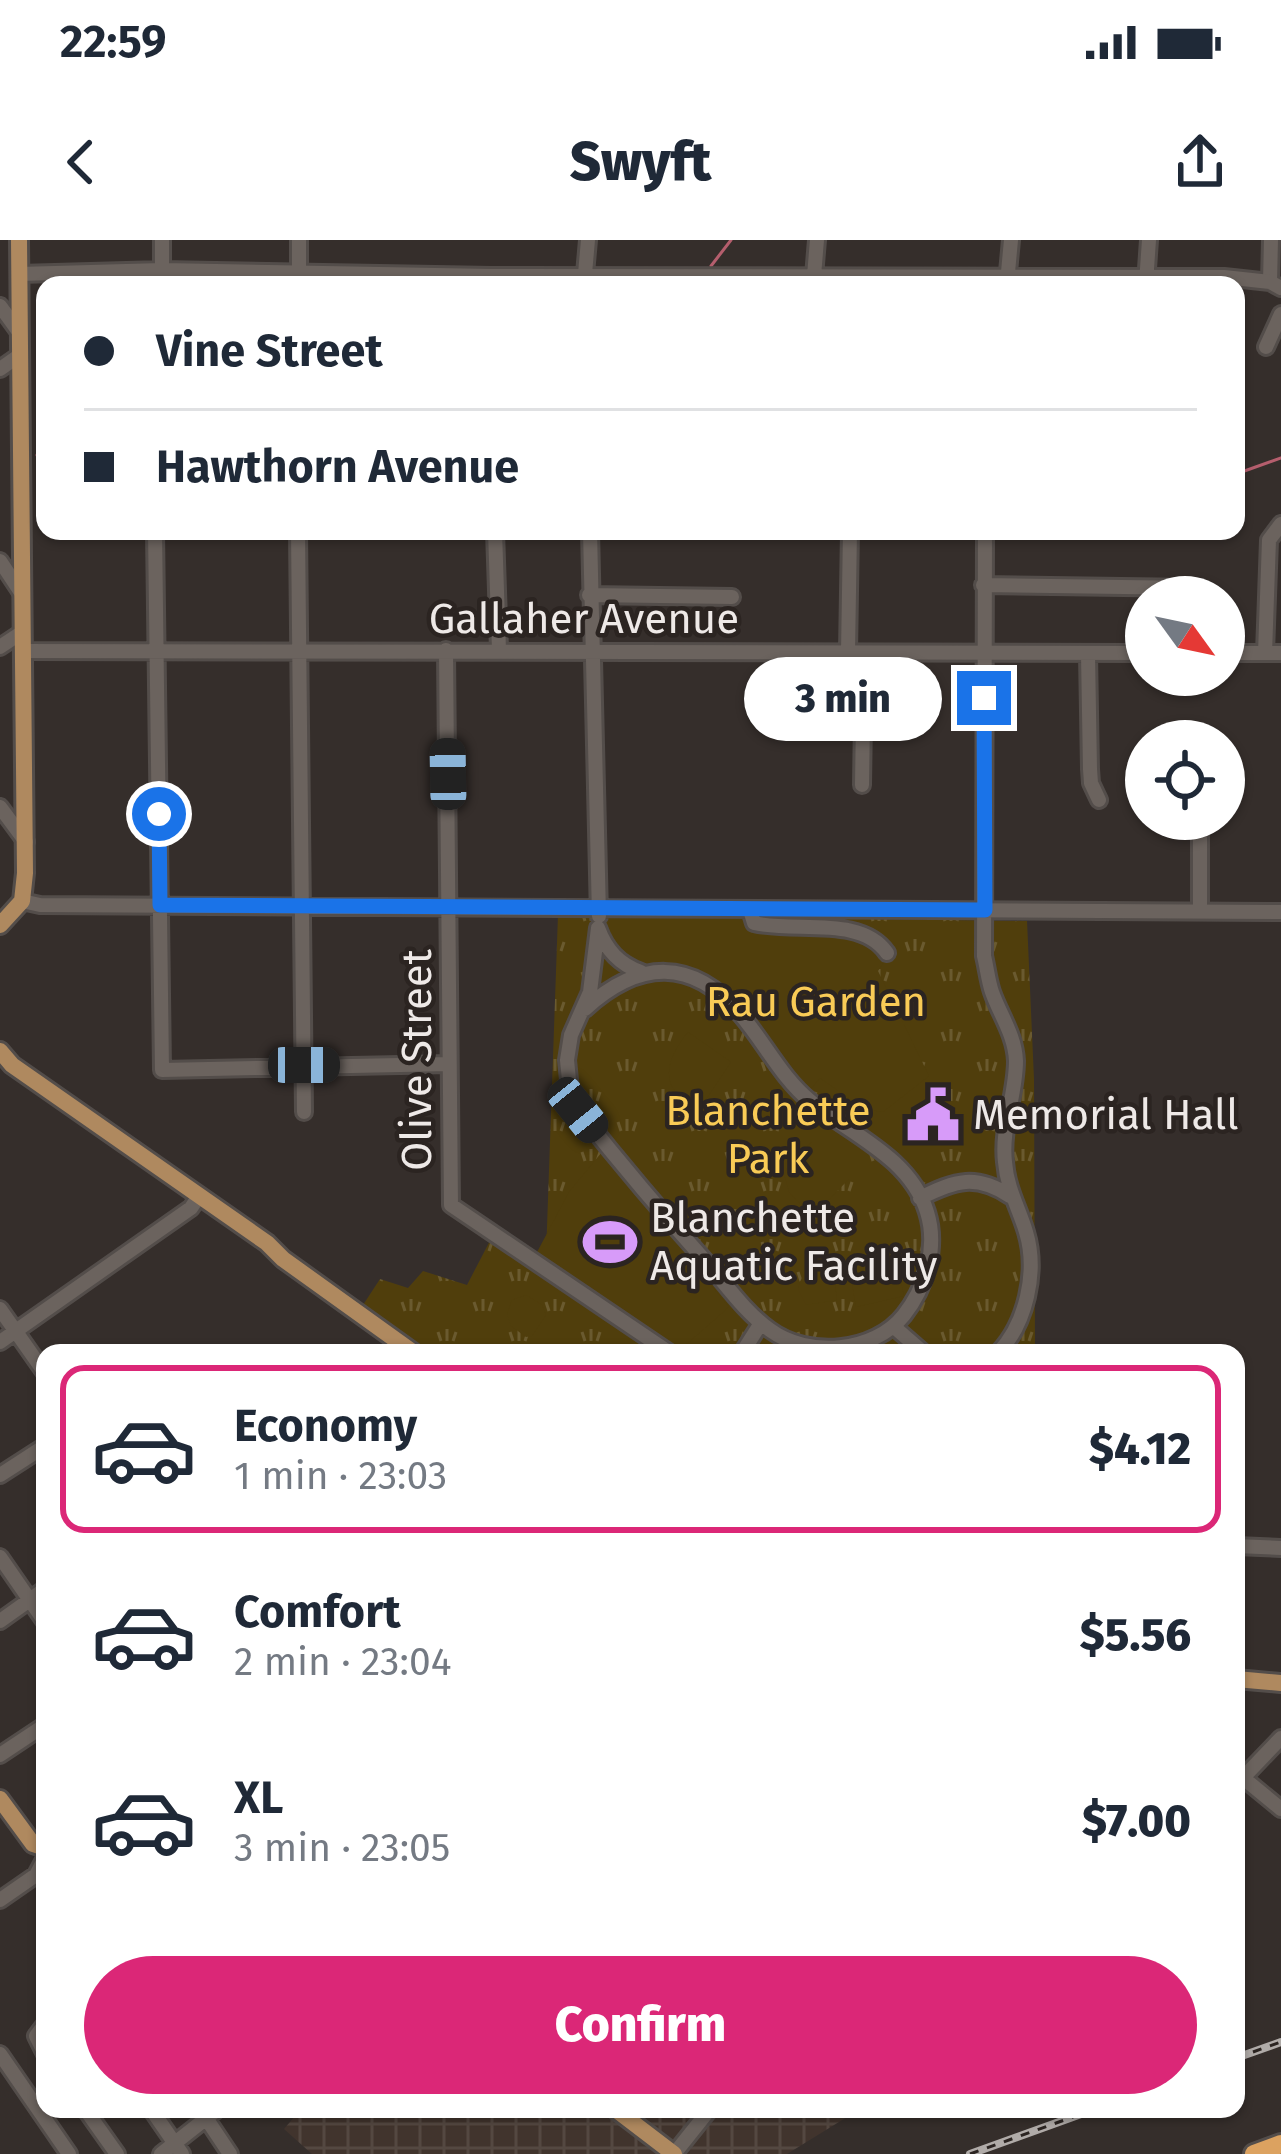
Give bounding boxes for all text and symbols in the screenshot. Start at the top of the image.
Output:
text: 22:59 [60,15,166,69]
icon: back [48,129,114,195]
icon: share [1167,129,1233,195]
text: Swyft [570,130,711,194]
text: Vine Street [156,324,383,378]
text: Hawthorn Avenue [156,440,519,494]
north arrow [1125,576,1245,696]
map controls [1125,576,1245,840]
street label: Gallaher Avenue [429,594,739,644]
callout: 3 min [744,656,942,740]
route end [957,671,1011,725]
text: 3 min [795,676,891,722]
button: locate [1125,720,1245,840]
car [429,738,467,810]
route start [132,787,186,841]
street label: Olive Street [392,948,442,1171]
park label: Rau Garden [706,977,926,1027]
car [268,1047,340,1083]
car [541,1071,615,1149]
park label: Blanchette Park [665,1086,871,1184]
public building icon: Memorial Hall [904,1086,962,1144]
place label: Memorial Hall [973,1090,1239,1140]
place label: Blanchette Aquatic Facility [650,1193,938,1291]
sports icon: Blanchette Aquatic Facility [581,1213,639,1271]
icon: car [90,1395,198,1503]
text: Economy [234,1399,417,1453]
text: $4.12 [1089,1422,1191,1476]
text: 1 min · 23:03 [234,1453,447,1499]
icon: car [90,1581,198,1689]
text: Comfort [234,1585,401,1639]
text: $5.56 [1080,1608,1191,1662]
text: 2 min · 23:04 [234,1639,451,1685]
icon: car [90,1767,198,1875]
text: XL [234,1771,283,1825]
text: $7.00 [1082,1794,1191,1848]
text: 3 min · 23:05 [234,1825,450,1871]
button: Confirm [84,1956,1197,2094]

